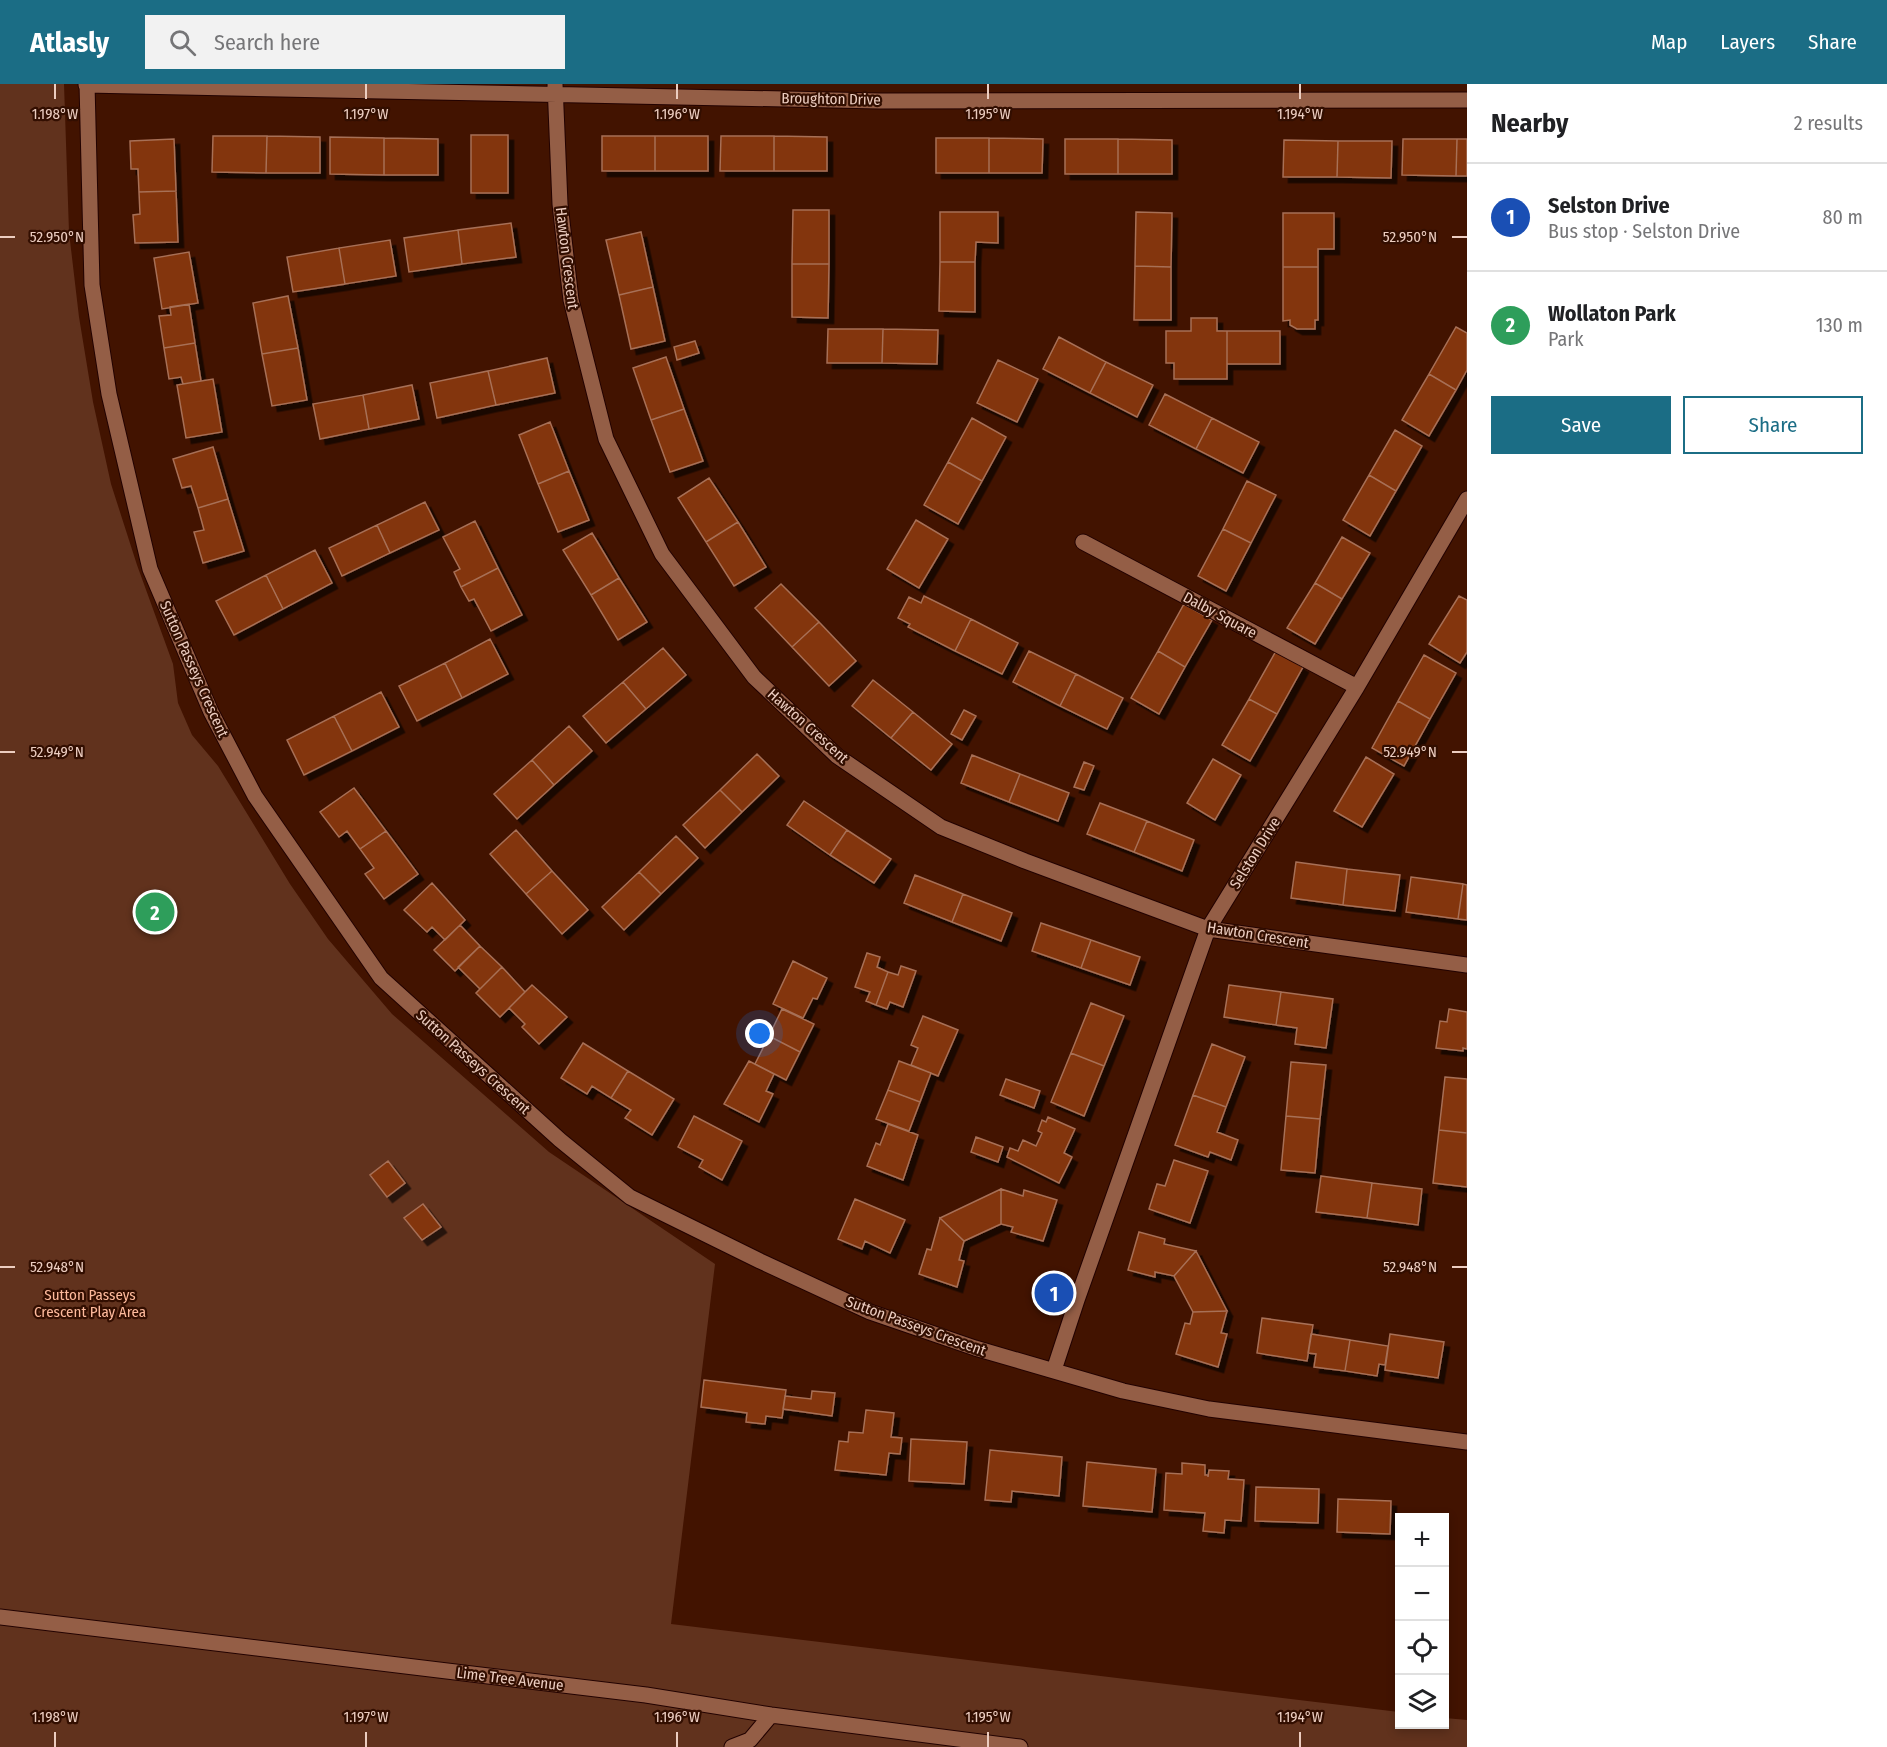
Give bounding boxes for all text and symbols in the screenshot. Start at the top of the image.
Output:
search box [145,15,565,69]
text: Atlasly [30,26,109,59]
icon: search [166,26,199,59]
text: Search here [214,29,320,56]
text: Map [1651,29,1687,55]
text: Layers [1720,29,1775,55]
text: Share [1808,29,1857,55]
street label: Broughton Drive [781,89,881,109]
text: 1.198°W [32,105,78,123]
text: 1.197°W [344,105,388,123]
text: 1.196°W [654,105,700,123]
text: 1.195°W [965,105,1011,123]
text: 1.194°W [1277,105,1323,123]
text: Nearby [1491,108,1568,139]
text: 2 results [1794,111,1863,135]
text: Selston Drive [1548,192,1670,219]
text: 1 [1506,205,1515,229]
text: 80 m [1823,205,1863,229]
street label: Hawton Crescent [552,206,582,310]
text: Bus stop · Selston Drive [1548,219,1740,243]
text: 52.950°N [30,228,84,246]
text: 52.950°N [1383,228,1437,246]
text: Wollaton Park [1548,300,1676,327]
text: 2 [1506,313,1515,337]
text: 130 m [1816,313,1863,337]
text: Park [1548,327,1584,351]
button: Save [1491,396,1671,454]
button: Share [1683,396,1863,454]
street label: Dalby Square [1180,588,1260,642]
street label: Sutton Passeys Crescent [156,598,232,740]
street label: Hawton Crescent [764,685,852,767]
text: 52.949°N [30,743,84,761]
text: 52.949°N [1383,743,1437,761]
street label: Selston Drive [1226,814,1284,892]
pin: 2 [136,890,174,934]
street label: Hawton Crescent [1206,918,1310,952]
street label: Sutton Passeys Crescent [412,1006,534,1118]
your location [745,1019,774,1048]
text: 52.948°N [30,1258,84,1276]
text: 52.948°N [1383,1258,1437,1276]
pin: 1 [1034,1270,1074,1316]
park label: Sutton Passeys Crescent Play Area [34,1286,146,1321]
street label: Sutton Passeys Crescent [844,1292,988,1360]
map controls [1395,1513,1449,1729]
button: + [1395,1513,1449,1567]
button: − [1395,1567,1449,1621]
button: locate [1395,1621,1449,1675]
street label: Lime Tree Avenue [455,1664,565,1694]
button: layers [1395,1675,1449,1729]
text: 1.198°W [32,1708,78,1726]
text: 1.197°W [344,1708,388,1726]
text: 1.196°W [654,1708,700,1726]
text: 1.195°W [965,1708,1011,1726]
text: 1.194°W [1277,1708,1323,1726]

